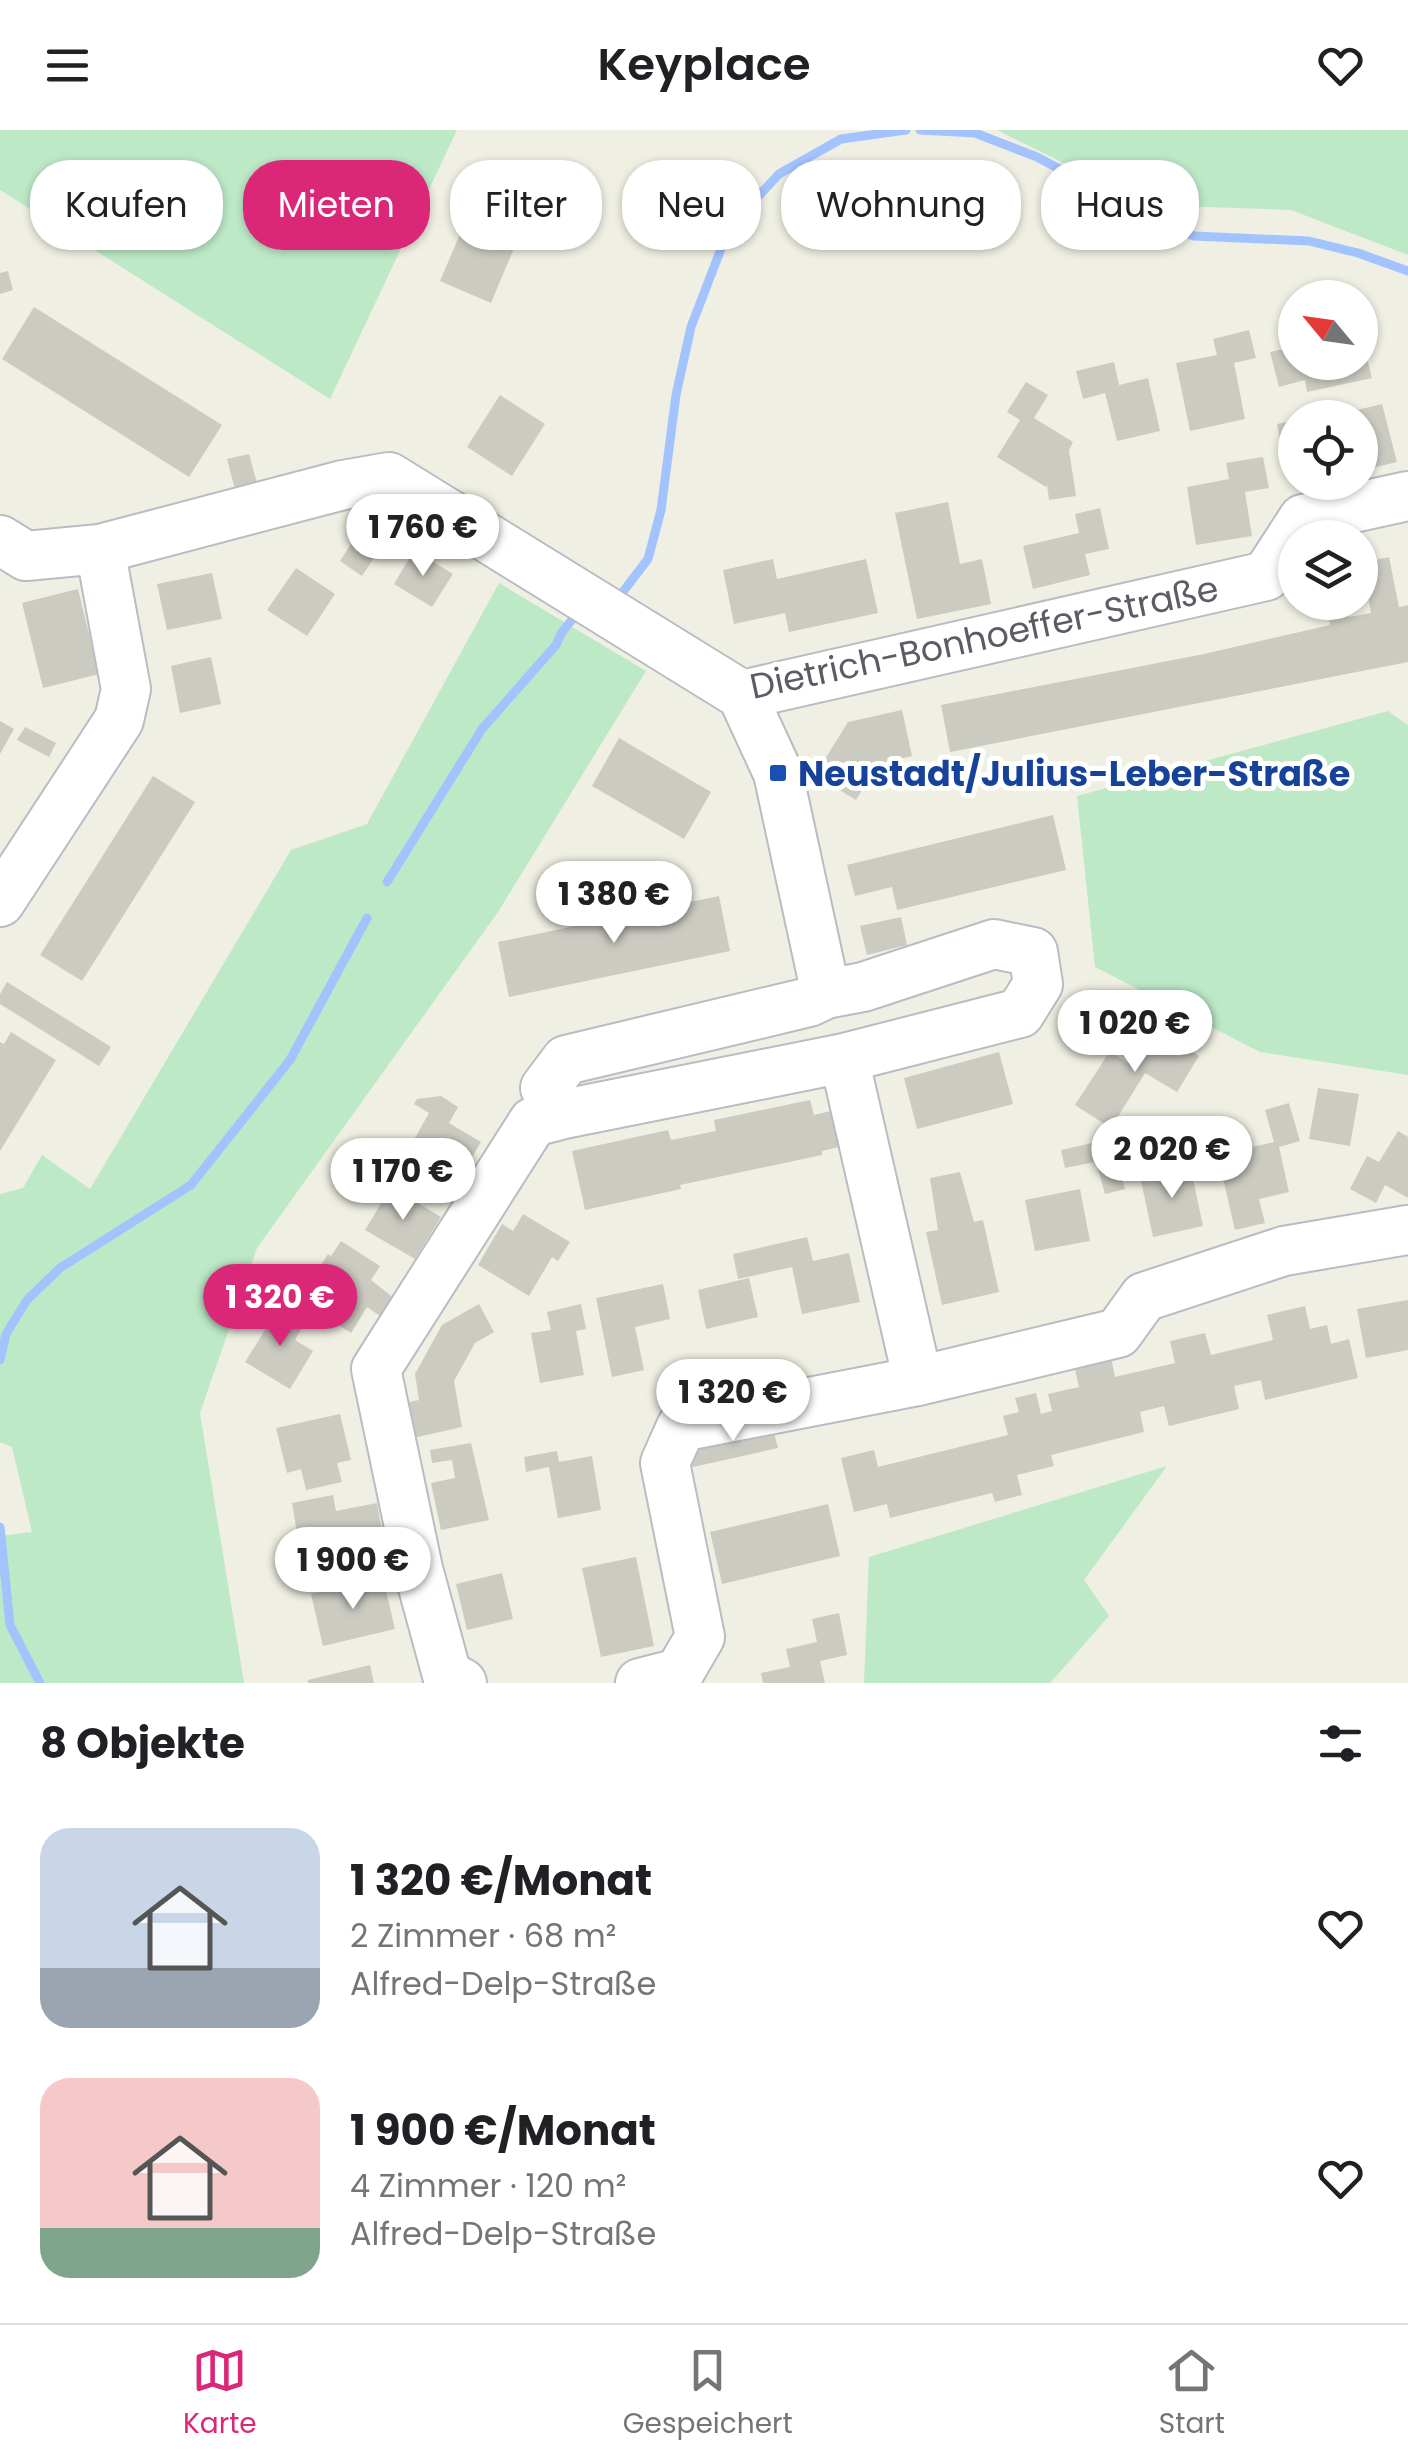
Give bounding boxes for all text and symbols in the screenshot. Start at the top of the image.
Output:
text: Keyplace [597,33,811,96]
icon: menu [40,38,95,93]
icon: heart [1313,38,1368,93]
chip: Kaufen [30,160,223,250]
chip: Mieten [243,160,430,250]
chip: Filter [450,160,602,250]
chip: Neu [622,160,761,250]
chip: Wohnung [781,160,1021,250]
chip: Haus [1041,160,1199,250]
north arrow [1278,280,1378,380]
map controls [1278,280,1378,620]
button: locate [1278,400,1378,500]
pin: 1 760 € [331,494,515,579]
text: 1 760 € [368,504,478,549]
button: layers [1278,520,1378,620]
street label: Dietrich-Bonhoeffer-Straße [745,563,1223,711]
place label: Neustadt/Julius-Leber-Straße [798,749,1350,798]
marker: Neustadt/Julius-Leber-Straße [767,762,789,784]
pin: 1 380 € [522,861,706,946]
text: 1 380 € [558,871,670,916]
pin: 1 020 € [1043,990,1227,1075]
text: 1 020 € [1079,1000,1191,1045]
pin: 2 020 € [1080,1116,1264,1201]
text: 2 020 € [1113,1126,1231,1171]
pin: 1 170 € [311,1138,495,1223]
text: 1 170 € [352,1148,454,1193]
pin: 1 320 € [188,1264,372,1349]
text: 1 320 € [225,1274,335,1319]
pin: 1 320 € [641,1359,825,1444]
text: 1 320 € [678,1369,788,1414]
pin: 1 900 € [261,1527,445,1612]
text: 1 900 € [297,1537,409,1582]
text: 8 Objekte [40,1714,245,1773]
icon: filters [1313,1716,1368,1771]
text: 1 320 €/Monat [350,1851,652,1910]
icon: home [120,1868,240,1988]
icon: heart [1313,1901,1368,1956]
text: 2 Zimmer · 68 m² [350,1913,616,1958]
text: Alfred-Delp-Straße [350,1961,656,2006]
text: 1 900 €/Monat [350,2101,656,2160]
icon: home [120,2118,240,2238]
icon: heart [1313,2151,1368,2206]
text: 4 Zimmer · 120 m² [350,2163,626,2208]
text: Alfred-Delp-Straße [350,2211,656,2256]
tab: Karte [183,2343,257,2445]
tab: Gespeichert [623,2343,793,2445]
tab: Start [1159,2343,1225,2445]

